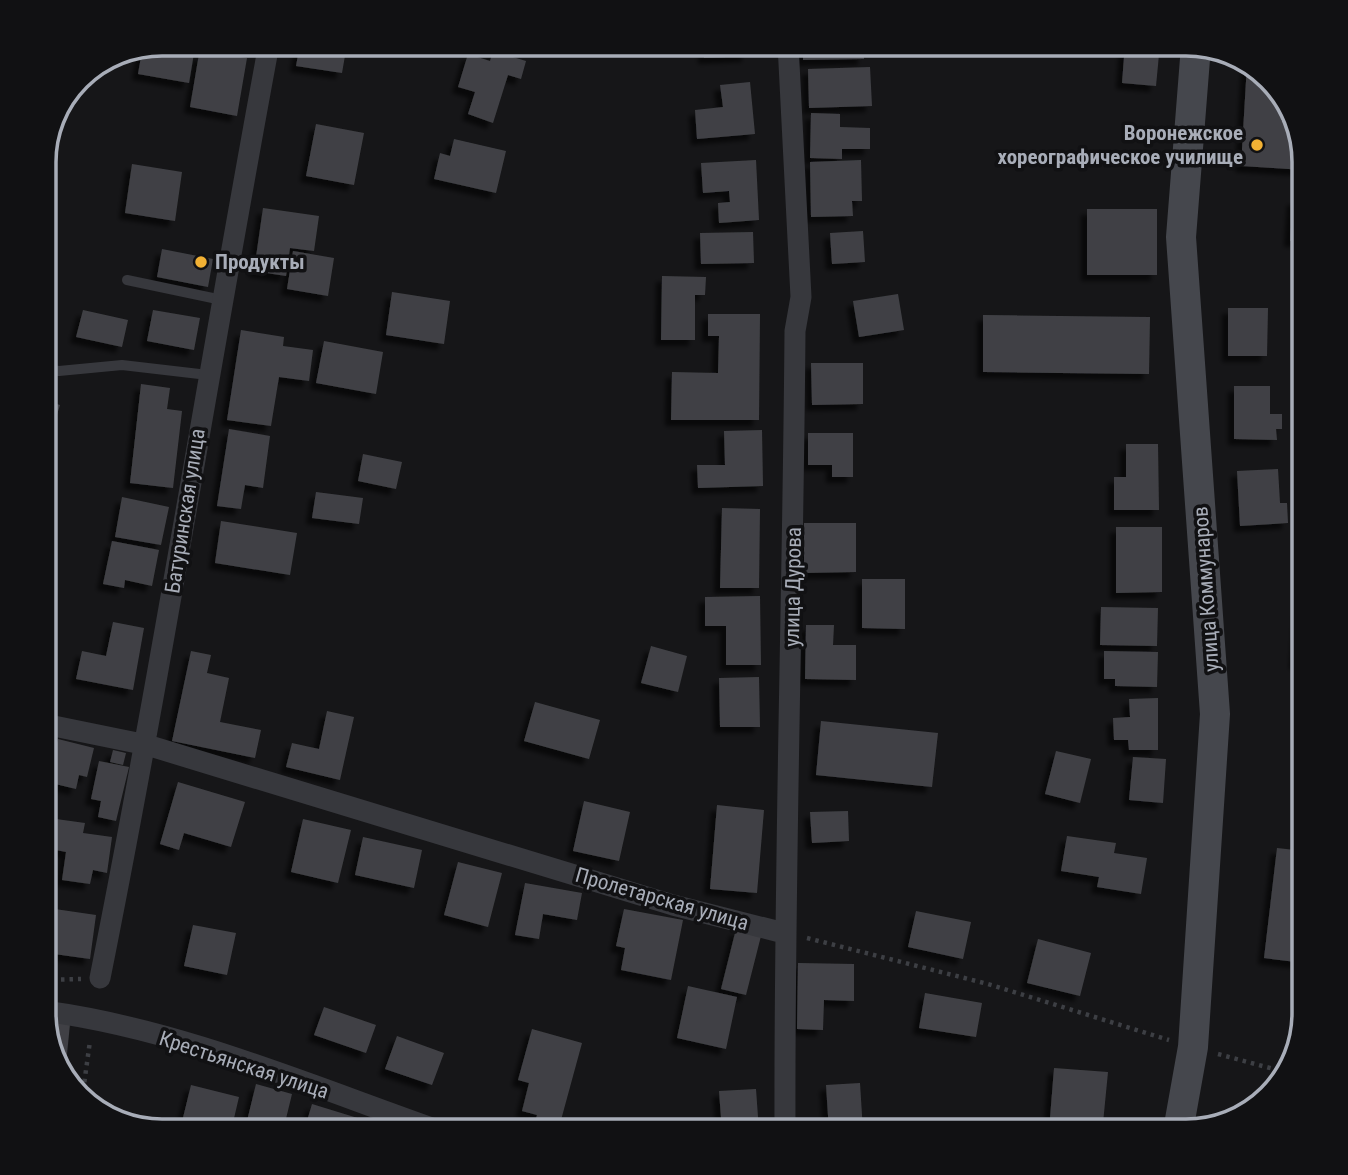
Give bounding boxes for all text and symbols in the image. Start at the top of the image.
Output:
place label: Воронежское хореографическое училище [998,121,1243,169]
marker: Воронежское хореографическое училище [1249,137,1265,153]
place label: Продукты [215,250,305,274]
marker: Продукты [193,254,209,270]
street label: Батуринская улица [160,427,210,595]
street label: улица Коммунаров [1188,505,1224,673]
street label: улица Дурова [780,527,806,647]
street label: Пролетарская улица [573,863,751,935]
street label: Крестьянская улица [156,1026,332,1104]

